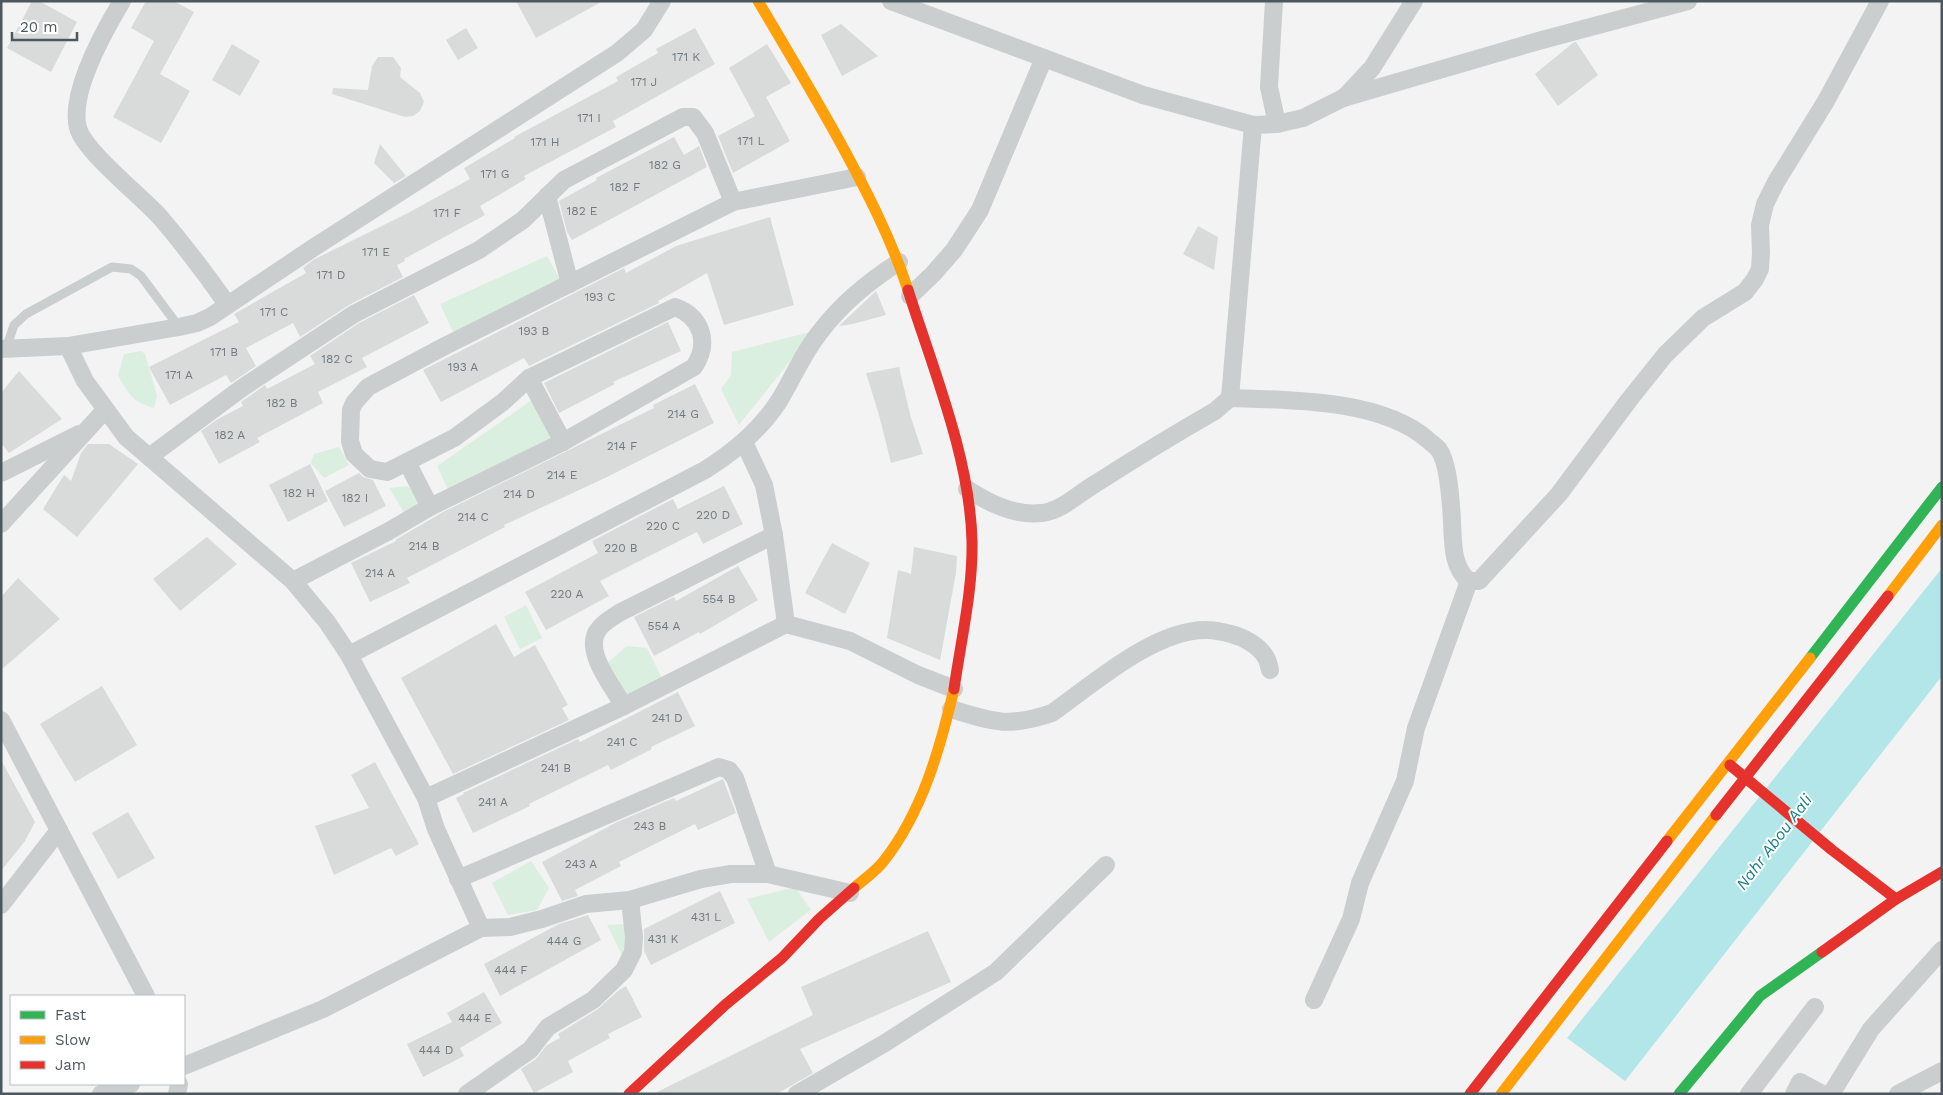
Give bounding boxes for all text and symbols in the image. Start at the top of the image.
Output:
scale bar [12,10,78,42]
text: 20 m [20,18,58,36]
house number: 171 K [672,50,700,64]
house number: 171 J [631,75,657,89]
house number: 171 I [577,111,601,125]
house number: 171 L [737,134,765,148]
house number: 171 H [531,135,560,149]
house number: 182 G [649,158,681,172]
house number: 171 G [481,167,509,181]
house number: 182 F [610,180,640,194]
house number: 182 E [567,204,598,218]
house number: 171 F [433,206,461,220]
house number: 171 E [362,245,390,259]
house number: 171 D [317,268,345,282]
house number: 193 C [584,290,616,304]
house number: 171 C [260,305,288,319]
house number: 193 B [519,324,550,338]
house number: 171 B [210,345,238,359]
house number: 182 C [321,352,353,366]
house number: 193 A [448,360,478,374]
house number: 171 A [165,368,193,382]
house number: 182 B [267,396,298,410]
house number: 214 G [667,407,699,421]
house number: 182 A [215,428,245,442]
house number: 214 F [607,439,637,453]
house number: 214 E [547,468,578,482]
house number: 182 H [283,486,315,500]
house number: 214 D [503,487,535,501]
house number: 182 I [342,491,368,505]
house number: 220 D [696,508,730,522]
house number: 214 C [457,510,489,524]
house number: 220 C [646,519,680,533]
house number: 214 B [409,539,440,553]
house number: 220 B [604,541,638,555]
house number: 214 A [365,566,395,580]
house number: 220 A [551,587,584,601]
house number: 554 B [702,592,736,606]
house number: 554 A [648,619,680,633]
house number: 241 D [651,711,683,725]
house number: 241 C [607,735,637,749]
house number: 241 B [541,761,571,775]
water label: Nahr Abou Aali [1732,790,1816,893]
house number: 241 A [478,795,508,809]
house number: 243 B [634,819,667,833]
house number: 243 A [565,857,597,871]
house number: 431 L [691,910,721,924]
house number: 431 K [648,932,679,946]
house number: 444 G [547,934,581,948]
house number: 444 F [494,963,528,977]
legend [10,995,185,1085]
text: Fast [55,1006,87,1024]
house number: 444 E [458,1011,492,1025]
text: Slow [55,1031,91,1049]
house number: 444 D [419,1043,453,1057]
text: Jam [55,1056,86,1074]

